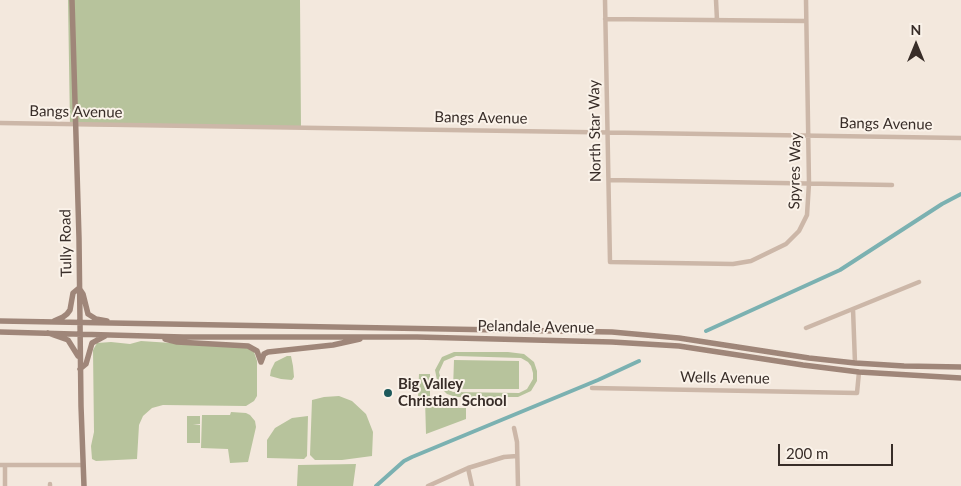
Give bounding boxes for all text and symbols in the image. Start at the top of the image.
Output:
north arrow [891,20,941,70]
text: N [911,21,921,38]
street label: North Star Way [585,80,605,182]
street label: Bangs Avenue [29,102,123,122]
street label: Bangs Avenue [434,108,528,128]
street label: Bangs Avenue [839,114,933,134]
street label: Spyres Way [785,132,805,210]
street label: Tully Road [56,209,76,277]
street label: Pelandale Avenue [477,317,595,337]
street label: Wells Avenue [680,368,770,388]
place label: Big Valley Christian School [398,375,507,410]
marker: Big Valley Christian School [382,387,394,399]
scale bar [781,434,896,466]
text: 200 m [786,444,828,462]

